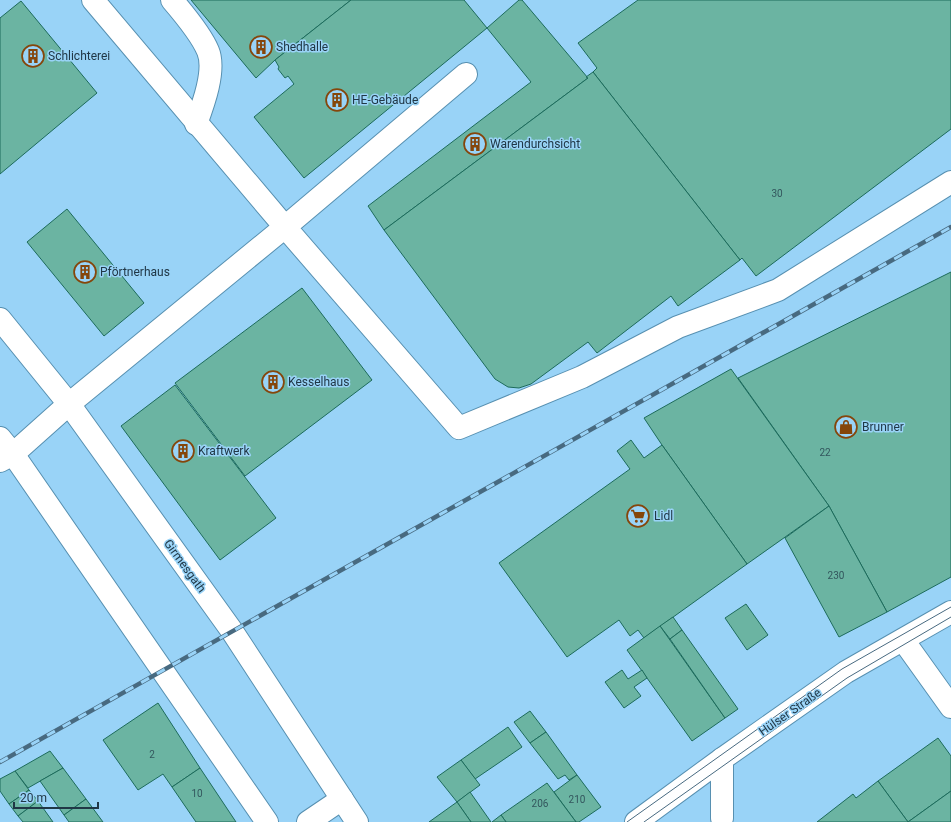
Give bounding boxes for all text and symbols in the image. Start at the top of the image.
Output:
building icon: Shedhalle [248,34,274,60]
place label: Shedhalle [276,40,328,54]
building icon: Schlichterei [20,43,46,69]
place label: Schlichterei [48,49,110,63]
building icon: HE-Gebäude [324,87,350,113]
place label: HE-Gebäude [352,93,418,107]
building icon: Warendurchsicht [462,131,488,157]
place label: Warendurchsicht [490,137,580,151]
house number: 30 [771,188,783,199]
building icon: Pförtnerhaus [72,259,98,285]
place label: Pförtnerhaus [100,265,170,279]
building icon: Kesselhaus [260,369,286,395]
place label: Kesselhaus [288,375,349,389]
shop icon: Brunner [833,414,859,440]
place label: Brunner [862,420,904,434]
building icon: Kraftwerk [170,438,196,464]
place label: Kraftwerk [198,444,250,458]
house number: 22 [819,447,831,458]
supermarket icon: Lidl [625,503,651,529]
place label: Lidl [654,509,673,523]
street label: Girmesgath [161,537,209,595]
house number: 230 [828,570,845,581]
street label: Hülser Straße [756,685,824,739]
house number: 2 [149,749,155,760]
scale bar [14,784,98,810]
house number: 10 [191,788,203,799]
text: 20 m [20,791,47,805]
house number: 210 [569,794,586,805]
house number: 206 [532,798,549,809]

